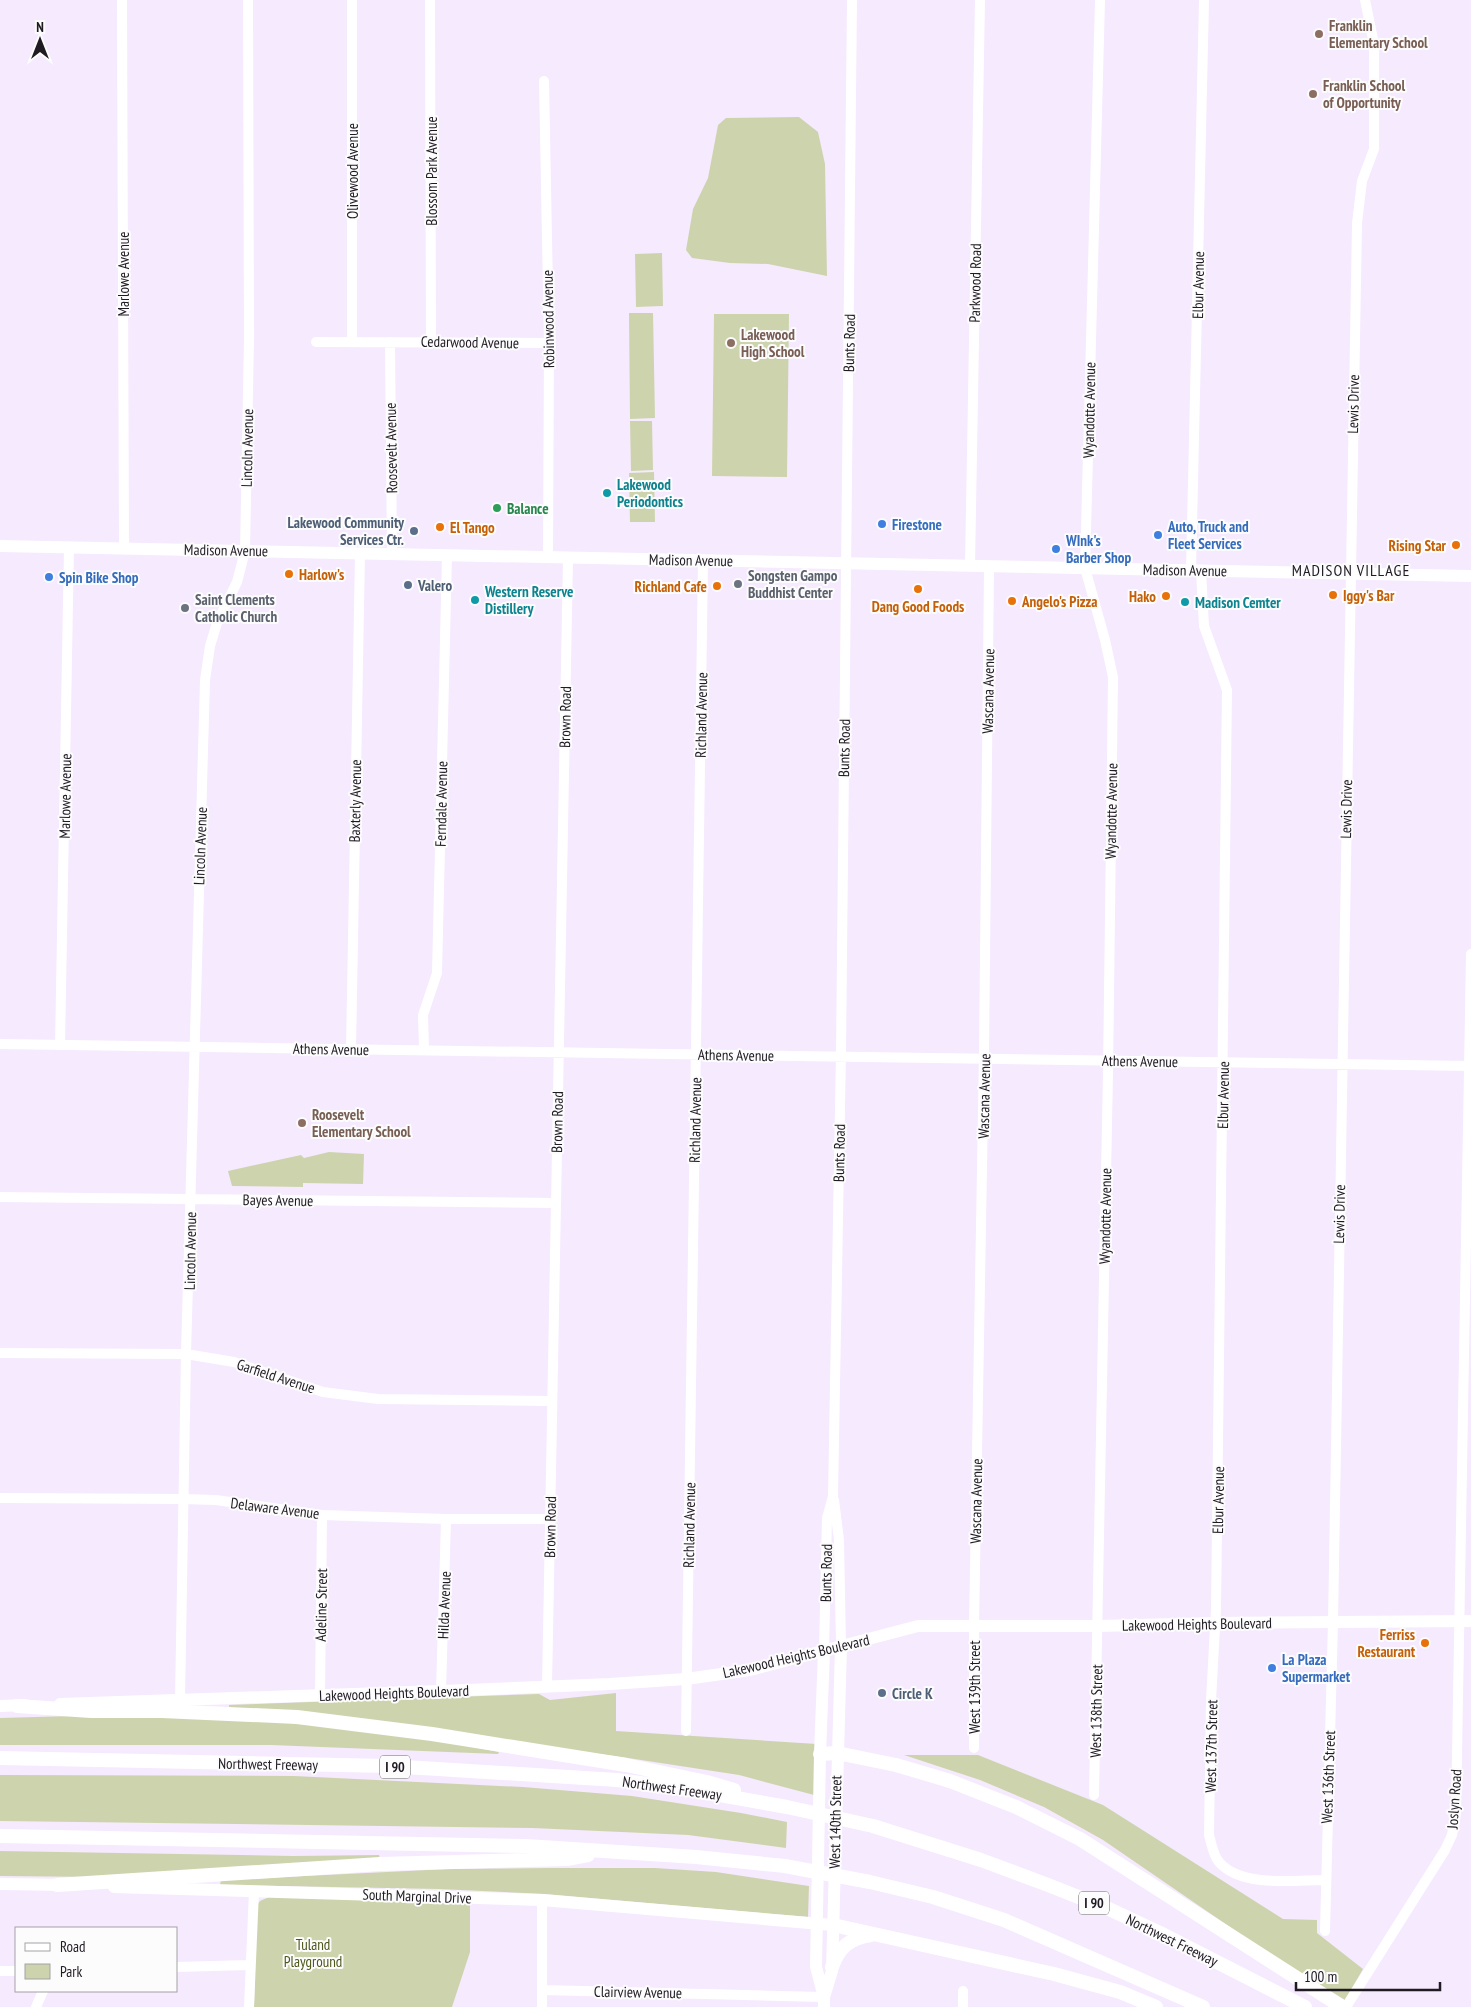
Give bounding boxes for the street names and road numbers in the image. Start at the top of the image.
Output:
street label: Blossom Park Avenue [422,116,441,226]
street label: Olivewood Avenue [343,123,362,219]
street label: Marlowe Avenue [114,231,133,317]
street label: Parkwood Road [965,243,985,323]
street label: Elbur Avenue [1188,251,1208,319]
street label: Robinwood Avenue [538,270,558,368]
street label: Bunts Road [839,314,859,372]
street label: Cedarwood Avenue [421,332,519,352]
street label: Wyandotte Avenue [1079,362,1099,458]
street label: Lewis Drive [1343,374,1363,434]
street label: Roosevelt Avenue [381,402,401,494]
street label: Lincoln Avenue [237,409,257,487]
street label: Madison Avenue [184,540,268,560]
street label: Madison Avenue [649,550,733,570]
street label: Madison Avenue [1143,560,1227,580]
street label: Wascana Avenue [978,648,998,734]
street label: Richland Avenue [691,672,711,758]
street label: Brown Road [555,686,575,748]
street label: Bunts Road [834,719,854,777]
street label: Marlowe Avenue [55,753,75,839]
street label: Baxterly Avenue [345,759,365,843]
street label: Ferndale Avenue [431,761,451,847]
street label: Wyandotte Avenue [1101,763,1121,859]
street label: Lewis Drive [1336,779,1356,839]
street label: Lincoln Avenue [189,806,211,886]
street label: Athens Avenue [293,1039,369,1059]
street label: Athens Avenue [698,1045,774,1065]
street label: Athens Avenue [1102,1051,1178,1071]
street label: Wascana Avenue [974,1053,994,1139]
street label: Elbur Avenue [1213,1061,1233,1129]
street label: Richland Avenue [685,1077,705,1163]
street label: Brown Road [547,1091,567,1153]
street label: Bunts Road [829,1124,849,1182]
street label: Wyandotte Avenue [1095,1168,1115,1264]
street label: Lewis Drive [1329,1184,1349,1244]
street label: Bayes Avenue [242,1190,314,1210]
street label: Lincoln Avenue [180,1212,200,1290]
street label: Garfield Avenue [235,1354,317,1398]
street label: Wascana Avenue [966,1458,986,1544]
street label: Elbur Avenue [1208,1466,1228,1534]
street label: Richland Avenue [679,1482,699,1568]
street label: Delaware Avenue [229,1493,321,1523]
street label: Brown Road [540,1496,560,1558]
street label: Bunts Road [816,1544,836,1602]
street label: Adeline Street [311,1568,331,1642]
street label: Hilda Avenue [433,1571,455,1639]
street label: Lakewood Heights Boulevard [1122,1613,1272,1635]
street label: Lakewood Heights Boulevard [721,1630,871,1682]
street label: West 139th Street [965,1640,984,1734]
street label: West 138th Street [1086,1664,1106,1758]
street label: Lakewood Heights Boulevard [319,1681,469,1705]
street label: West 137th Street [1201,1699,1221,1793]
street label: West 136th Street [1317,1730,1339,1824]
street label: Northwest Freeway [218,1754,319,1774]
road number: I 90 [380,1755,410,1778]
street label: Joslyn Road [1442,1769,1466,1830]
street label: Northwest Freeway [621,1772,723,1804]
street label: West 140th Street [825,1775,845,1869]
street label: South Marginal Drive [362,1885,472,1907]
road number: I 90 [1079,1892,1109,1915]
street label: Northwest Freeway [1123,1910,1221,1971]
street label: Clairview Avenue [594,1982,682,2002]

